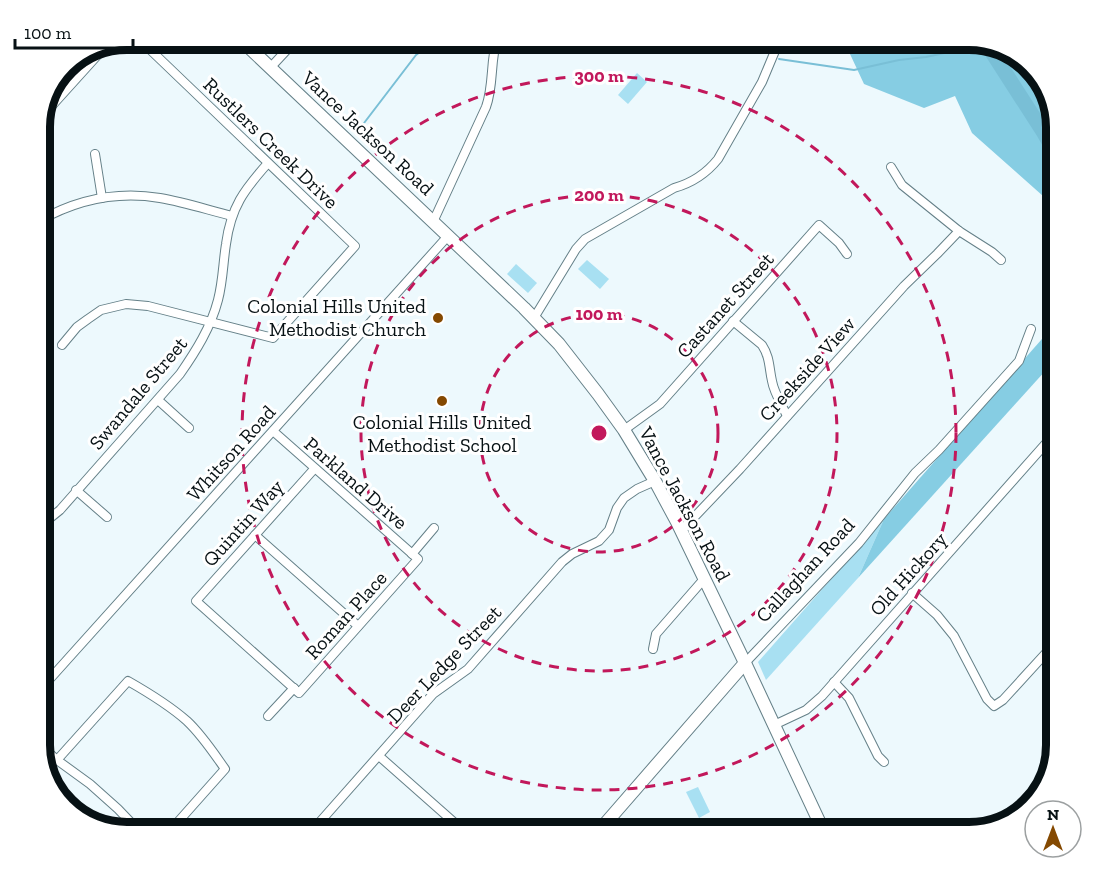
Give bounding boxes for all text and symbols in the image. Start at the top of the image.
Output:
scale bar [15,12,134,50]
text: 100 m [24,22,72,44]
street label: Vance Jackson Road [296,65,439,200]
text: 300 m [574,65,624,87]
street label: Rustlers Creek Drive [199,72,343,214]
text: 200 m [574,184,624,206]
street label: Castanet Street [671,247,779,363]
place label: Colonial Hills United Methodist Church [247,294,427,341]
text: 100 m [575,303,623,325]
marker: Colonial Hills United Methodist Church [431,311,445,325]
street label: Creekside View [754,311,860,426]
street label: Swandale Street [84,331,192,454]
marker: Colonial Hills United Methodist School [435,394,449,408]
street label: Whitson Road [182,400,280,506]
place label: Colonial Hills United Methodist School [353,410,531,457]
street label: Vance Jackson Road [634,422,736,585]
centre of rings [589,423,609,443]
street label: Parkland Drive [300,432,412,534]
street label: Quintin Way [198,474,289,571]
street label: Callaghan Road [751,513,859,627]
street label: Old Hickory [864,527,952,621]
street label: Roman Place [300,566,392,664]
street label: Deer Ledge Street [382,600,507,728]
north arrow [1023,799,1083,859]
text: N [1047,805,1059,824]

